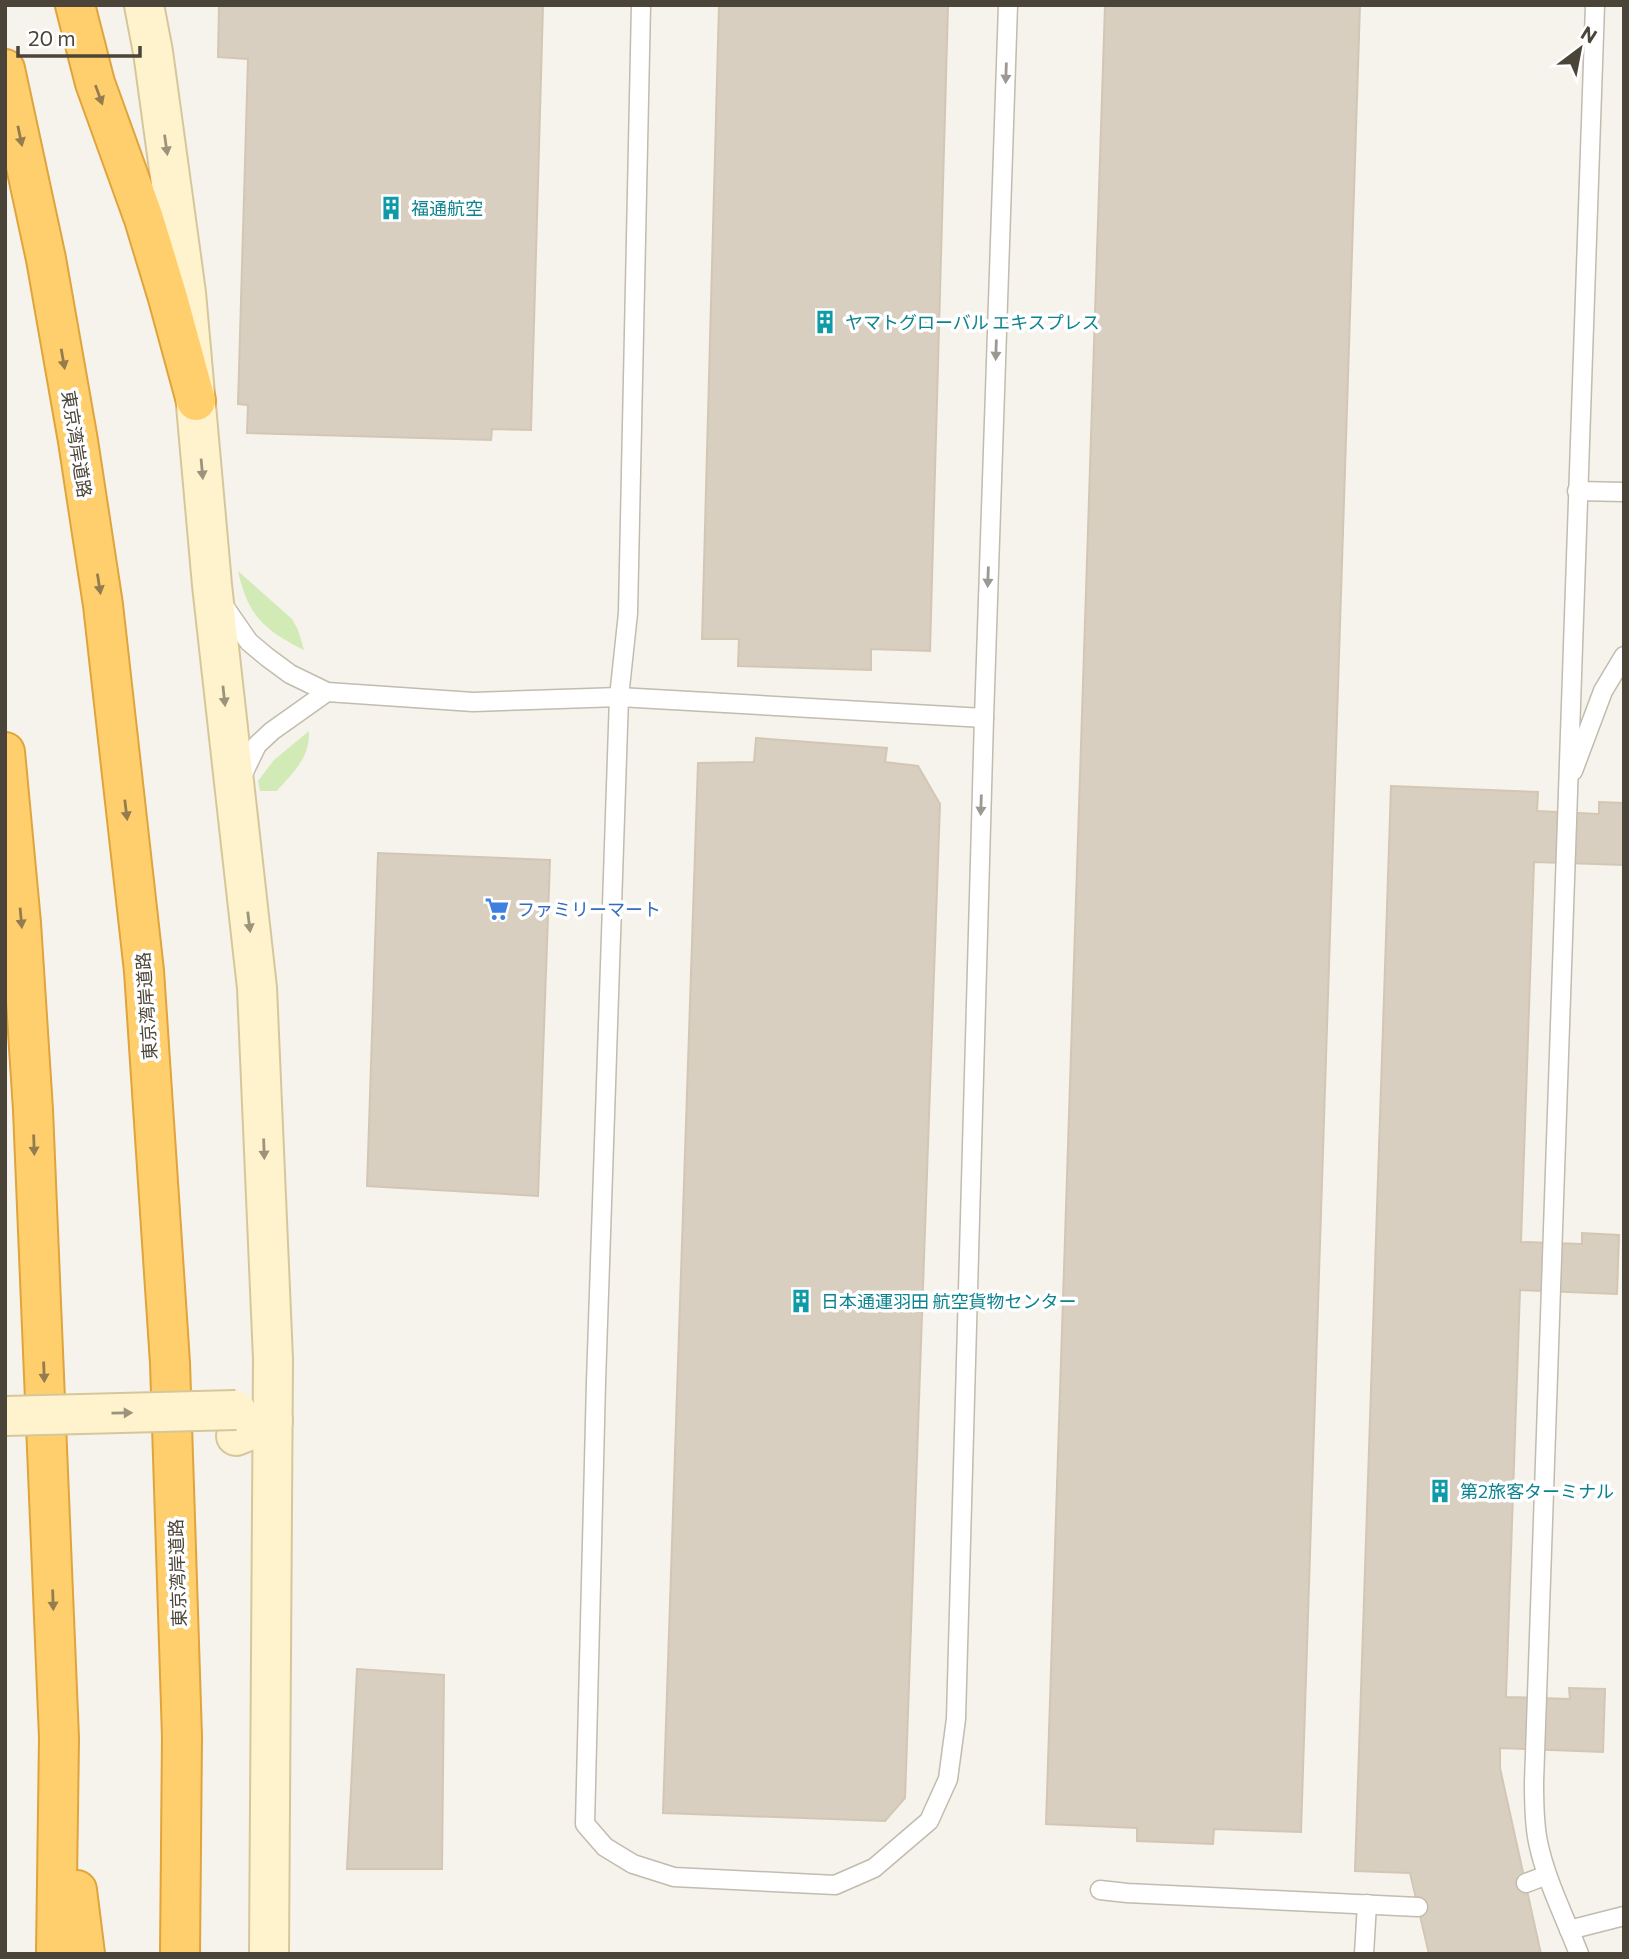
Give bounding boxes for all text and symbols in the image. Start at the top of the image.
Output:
scale bar [18,14,140,58]
north arrow [1545,14,1615,84]
text: N [1577,21,1601,48]
text: 20 m [28,25,76,50]
one-way arrow [1000,63,1012,85]
one-way arrow [94,84,105,105]
one-way arrow [14,125,25,147]
one-way arrow [160,134,171,156]
building icon: 福通航空 [377,194,405,222]
place label: 福通航空 [411,197,483,219]
building icon: ヤマトグローバル エキスプレス [811,308,839,336]
place label: ヤマトグローバル エキスプレス [845,311,1100,333]
one-way arrow [991,339,1002,361]
one-way arrow [58,348,69,370]
street label: 東京湾岸道路 [58,389,96,499]
one-way arrow [197,458,208,480]
one-way arrow [983,566,994,588]
one-way arrow [94,573,105,595]
one-way arrow [218,685,229,707]
one-way arrow [975,794,987,816]
one-way arrow [121,799,132,821]
supermarket icon: ファミリーマート [483,895,511,923]
place label: ファミリーマート [517,898,661,920]
one-way arrow [16,907,27,929]
one-way arrow [244,911,255,933]
street label: 東京湾岸道路 [131,951,161,1061]
one-way arrow [29,1134,40,1156]
one-way arrow [258,1138,269,1160]
building icon: 日本通運羽田 航空貨物センター [787,1287,815,1315]
place label: 日本通運羽田 航空貨物センター [821,1290,1076,1312]
one-way arrow [38,1361,49,1383]
one-way arrow [112,1407,134,1419]
building icon: 第2旅客ターミナル [1426,1477,1454,1505]
place label: 第2旅客ターミナル [1460,1480,1614,1502]
street label: 東京湾岸道路 [164,1519,190,1627]
one-way arrow [48,1589,59,1611]

